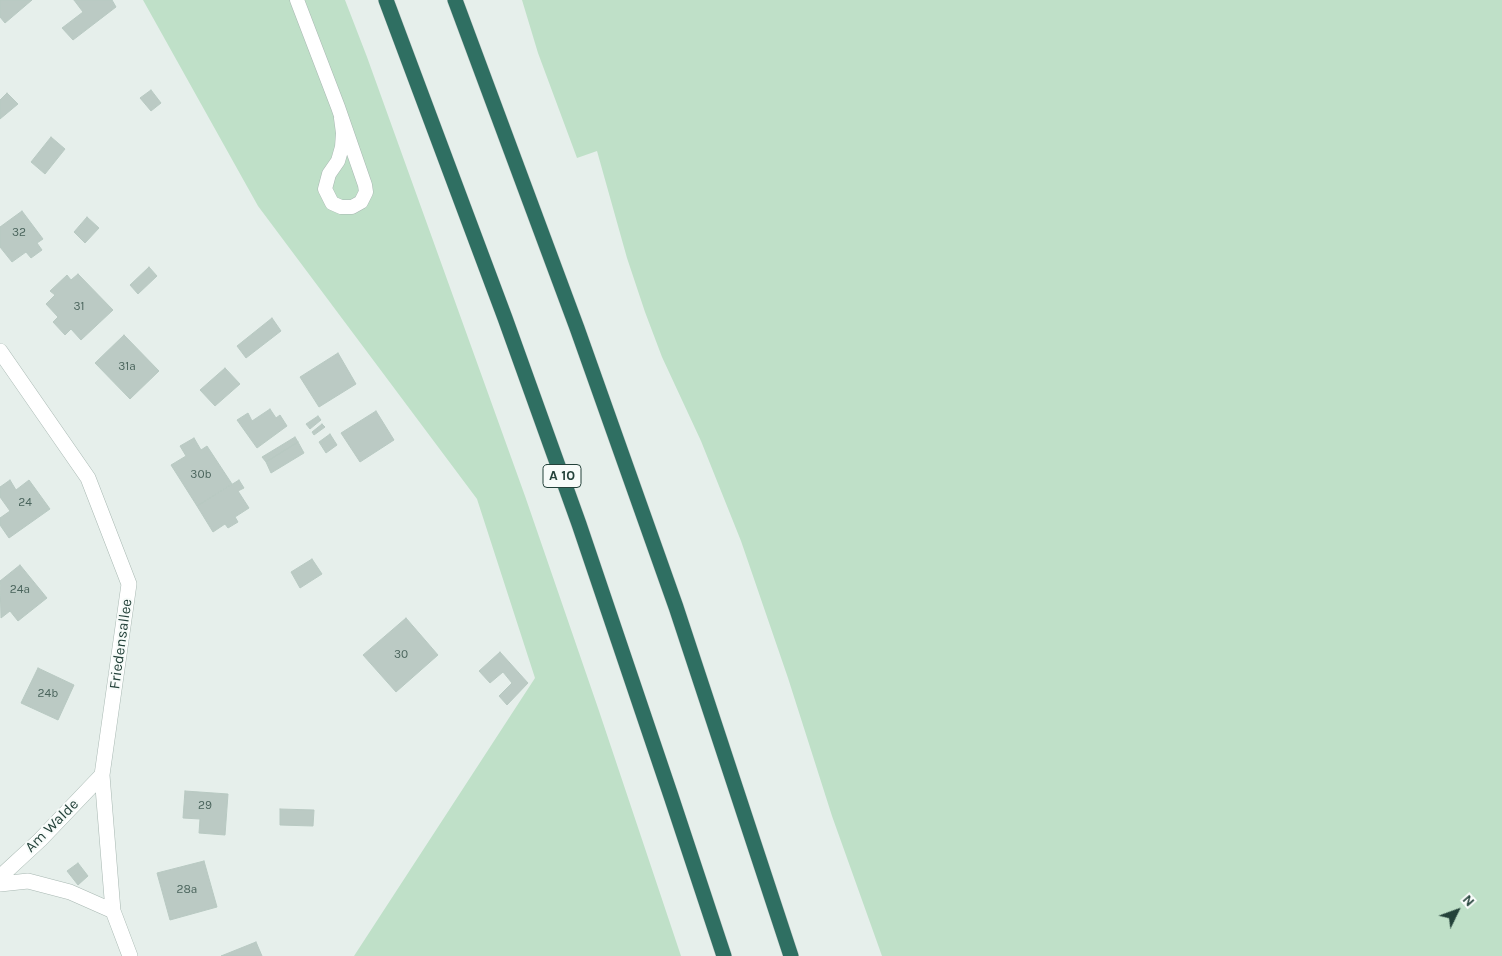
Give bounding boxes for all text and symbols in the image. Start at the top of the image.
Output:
house number: 32 [12,226,26,240]
house number: 31 [73,300,85,314]
house number: 31a [118,360,136,374]
road number: A 10 [543,464,581,488]
house number: 30b [190,468,212,482]
house number: 24 [18,496,32,510]
house number: 24a [10,583,30,597]
street label: Friedensallee [106,598,136,690]
house number: 30 [394,648,408,662]
house number: 24b [38,687,58,701]
street label: Am Walde [22,796,82,856]
house number: 29 [198,799,212,813]
house number: 28a [177,883,197,897]
north arrow [1432,886,1482,936]
text: N [1459,891,1478,910]

